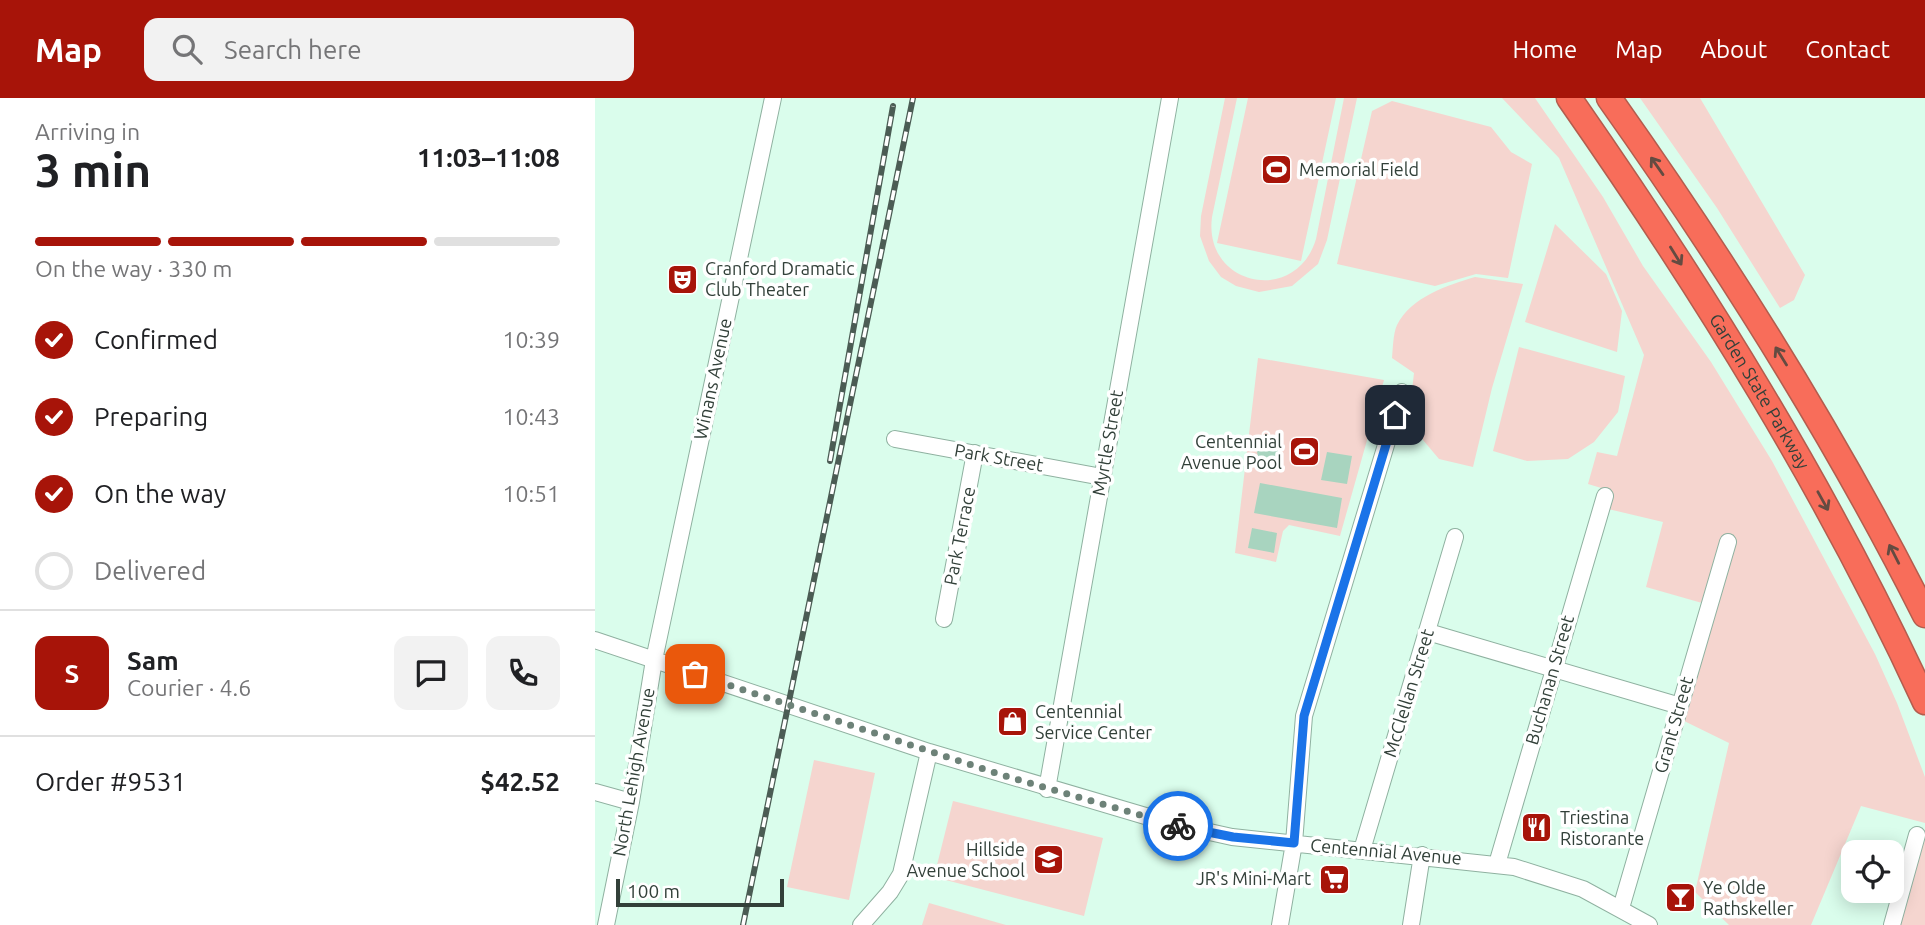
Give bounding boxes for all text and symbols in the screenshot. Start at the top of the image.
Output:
search box [144,18,634,81]
icon: search [168,30,206,68]
text: Map [35,31,102,68]
text: Search here [224,35,362,64]
text: Home [1512,36,1577,63]
text: Map [1615,36,1662,63]
text: About [1700,36,1767,63]
text: Contact [1805,36,1890,63]
text: Arriving in [35,119,140,144]
text: 11:03–11:08 [417,143,560,172]
text: 3 min [35,144,151,196]
sports icon: Memorial Field [1259,153,1293,187]
one-way arrow [1650,157,1664,176]
place label: Memorial Field [1299,159,1419,179]
one-way arrow [1669,245,1683,265]
text: On the way · 330 m [35,256,232,281]
place label: Cranford Dramatic Club Theater [705,258,855,299]
theatre icon: Cranford Dramatic Club Theater [665,262,699,296]
street label: Garden State Parkway [1706,310,1814,473]
street label: Winans Avenue [689,316,735,441]
icon: check [35,321,73,359]
text: Confirmed [94,325,218,354]
text: 10:39 [502,327,560,352]
one-way arrow [1774,347,1788,367]
pin [1365,385,1425,445]
street label: Myrtle Street [1088,388,1126,497]
icon: home [1376,396,1414,434]
icon: check [35,398,73,436]
text: Preparing [94,402,208,431]
text: 10:43 [502,404,560,429]
place label: Centennial Avenue Pool [1181,431,1282,472]
sports icon: Centennial Avenue Pool [1288,435,1322,469]
street label: Park Street [953,439,1045,475]
icon: check [35,475,73,513]
text: On the way [94,479,226,508]
text: 10:51 [502,481,560,506]
street label: Park Terrace [940,485,978,587]
one-way arrow [1816,490,1830,510]
one-way arrow [1887,544,1900,565]
text: Delivered [94,556,206,585]
street label: Buchanan Street [1521,613,1577,747]
street label: McClellan Street [1379,626,1437,759]
button: chat [394,636,468,710]
button: phone [486,636,560,710]
pin [665,644,725,704]
text: Sam [127,646,179,675]
icon: bag [676,655,714,693]
text: S [65,659,79,688]
street label: Grant Street [1650,674,1696,775]
text: Courier · 4.6 [127,675,251,700]
street label: North Lehigh Avenue [608,686,658,858]
place label: Centennial Service Center [1035,701,1152,742]
shop icon: Centennial Service Center [995,705,1029,739]
text: Order #9531 [35,767,186,796]
text: $42.52 [480,767,560,796]
courier [1143,791,1213,861]
icon: bike [1159,807,1197,845]
place label: Triestina Ristorante [1560,807,1644,848]
restaurant icon: Triestina Ristorante [1520,811,1554,845]
street label: Centennial Avenue [1310,834,1463,868]
place label: Hillside Avenue School [906,839,1025,880]
map controls [1841,840,1904,903]
button: locate [1841,840,1904,903]
school or university icon: Hillside Avenue School [1031,843,1065,877]
supermarket icon: JR's Mini-Mart [1317,862,1351,896]
place label: JR's Mini-Mart [1196,868,1311,888]
scale bar [616,876,784,908]
place label: Ye Olde Rathskeller [1703,877,1794,918]
text: 100 m [627,880,680,902]
bar icon: Ye Olde Rathskeller [1663,881,1697,915]

